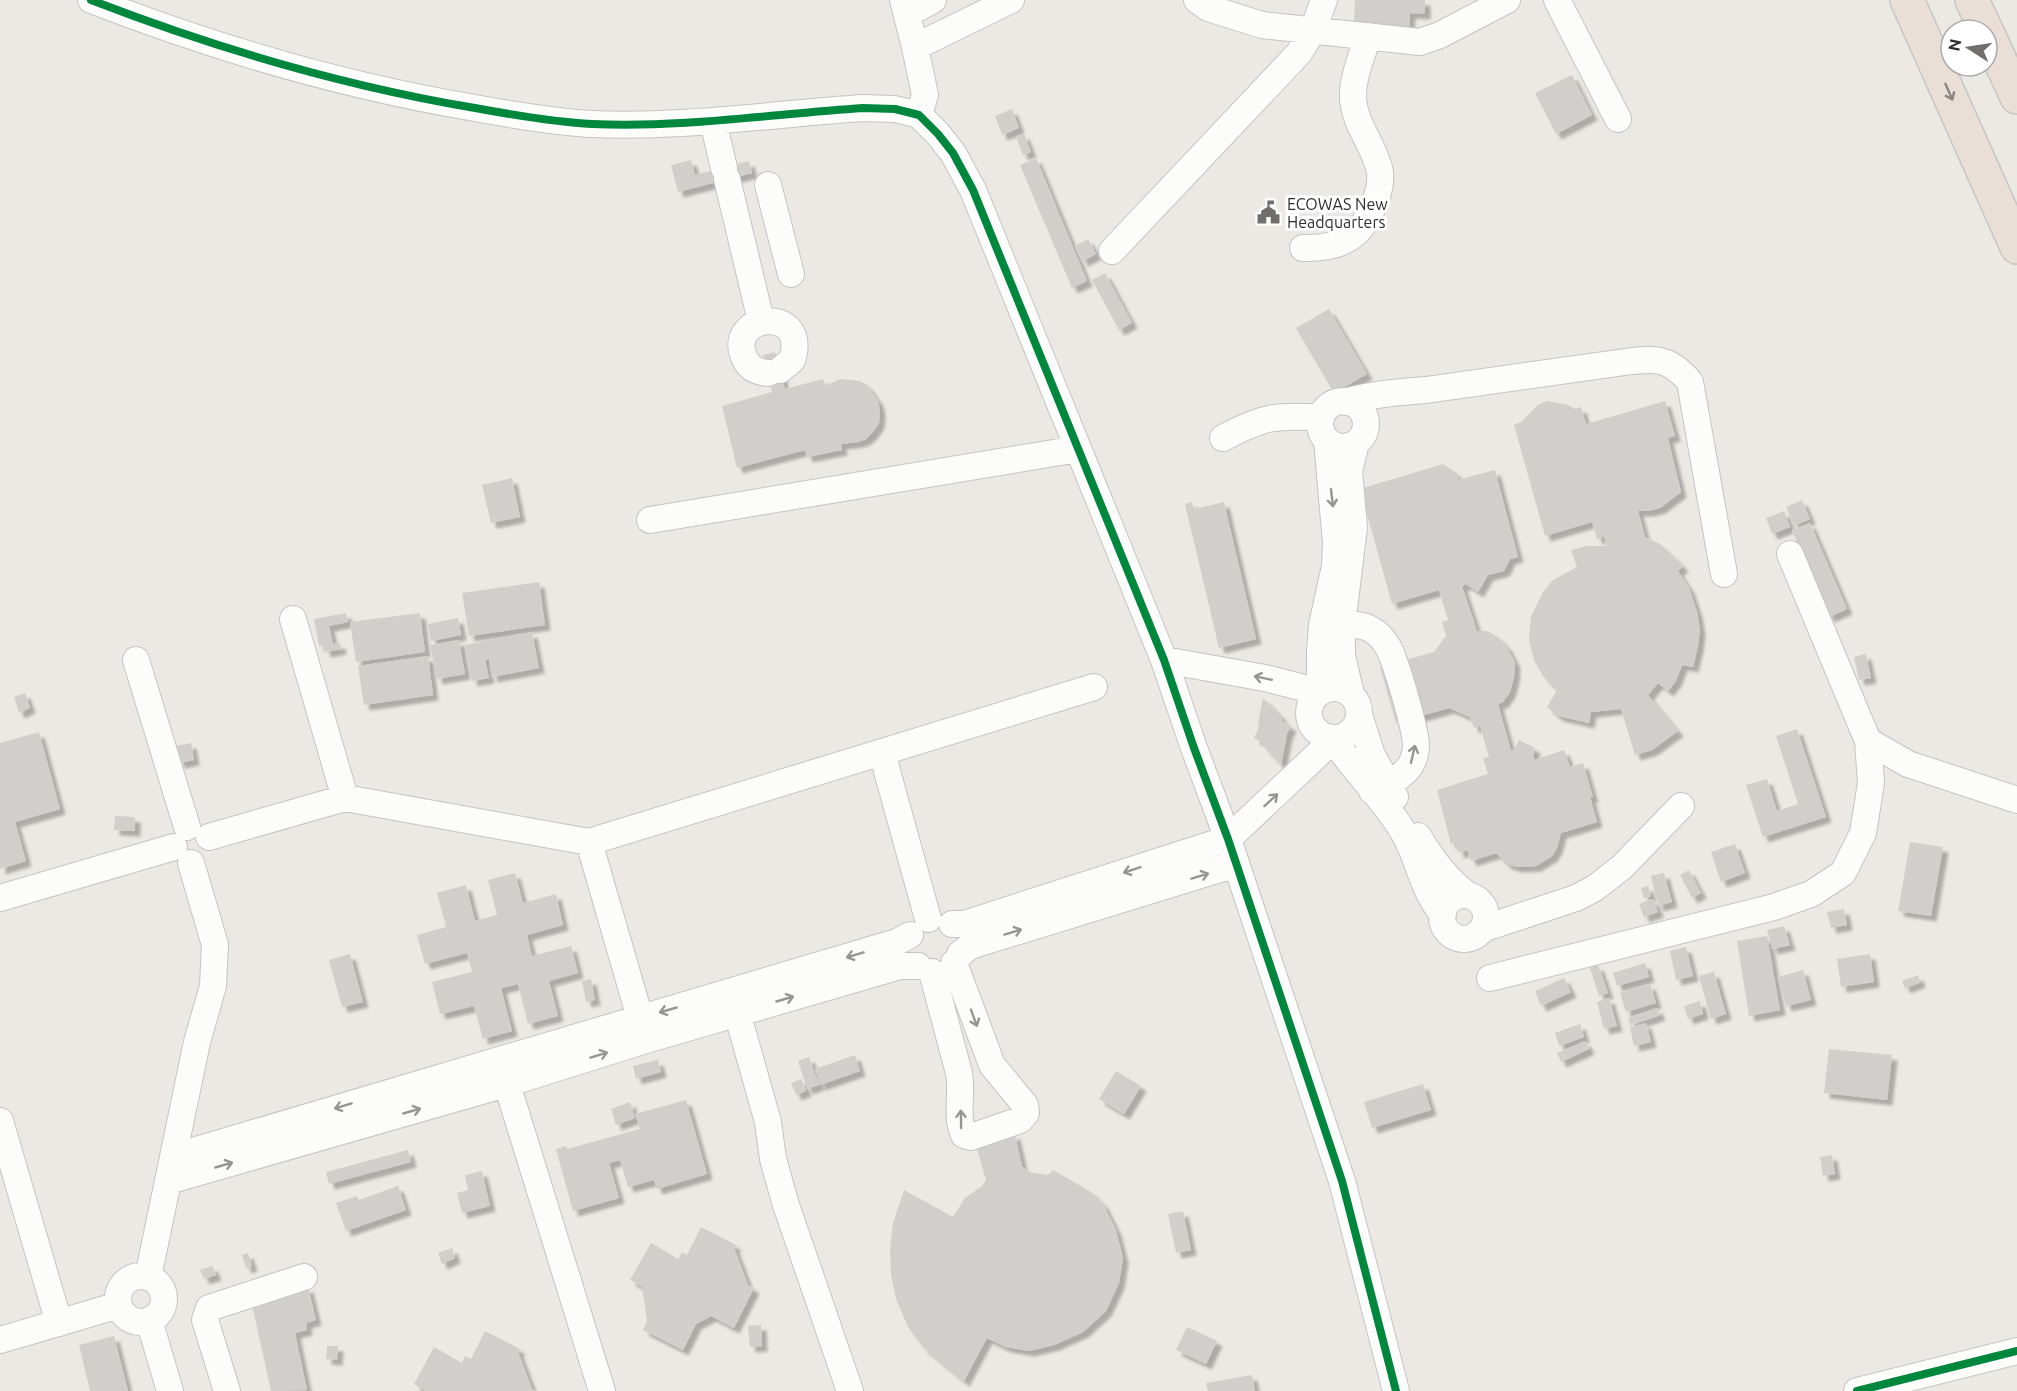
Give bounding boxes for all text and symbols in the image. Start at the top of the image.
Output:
north arrow [1939,18,1999,78]
text: N [1944,37,1964,53]
one-way arrow [1943,82,1955,100]
place label: ECOWAS New Headquarters [1287,195,1388,231]
public building icon: ECOWAS New Headquarters [1256,200,1282,226]
one-way arrow [1327,488,1338,507]
one-way arrow [1254,672,1273,683]
one-way arrow [1408,745,1420,764]
one-way arrow [1264,793,1279,807]
one-way arrow [1123,865,1142,876]
one-way arrow [1190,869,1209,880]
one-way arrow [1003,926,1022,937]
one-way arrow [846,950,865,961]
one-way arrow [776,993,795,1004]
one-way arrow [659,1005,678,1016]
one-way arrow [969,1008,980,1027]
one-way arrow [589,1049,608,1060]
one-way arrow [333,1101,352,1112]
one-way arrow [402,1105,421,1116]
one-way arrow [955,1109,967,1129]
one-way arrow [215,1159,234,1170]

